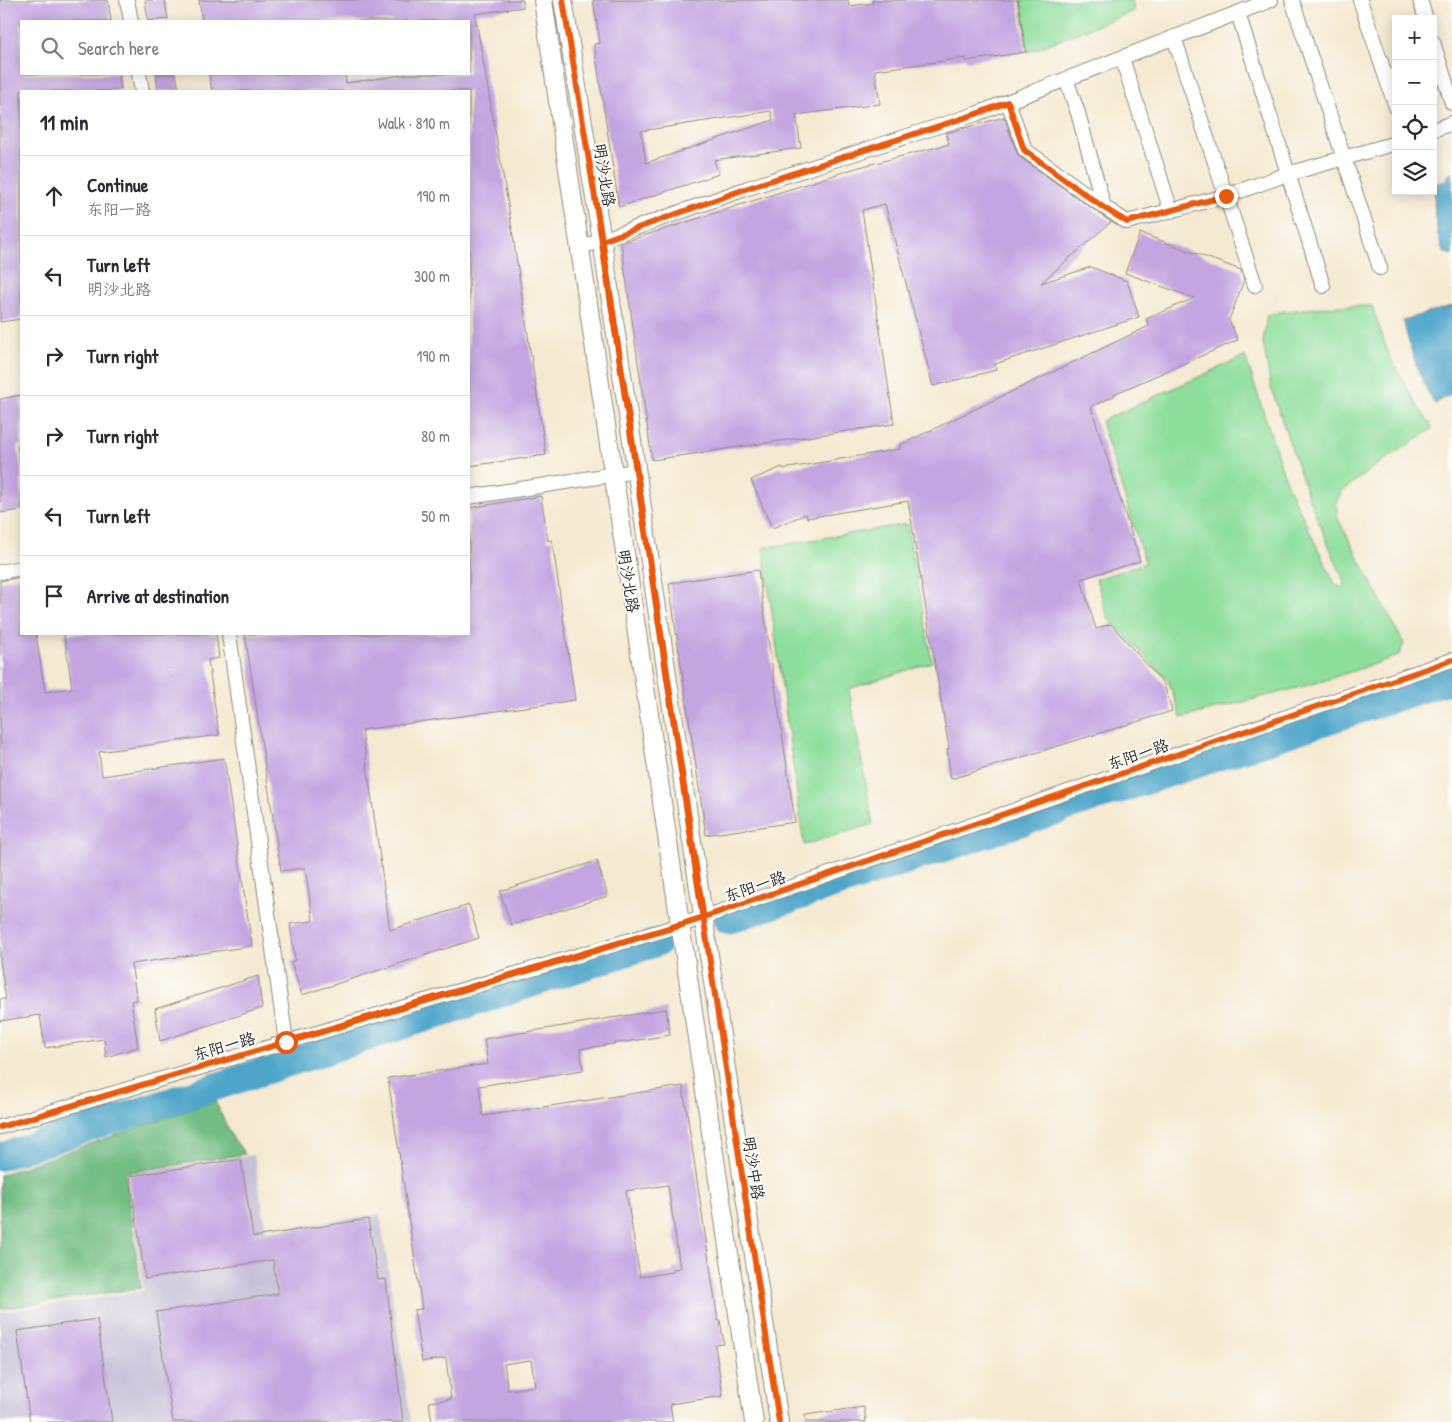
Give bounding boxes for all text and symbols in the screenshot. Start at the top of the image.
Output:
map controls [1392,15,1437,195]
button: + [1392,15,1437,60]
search box [20,20,470,75]
icon: search [38,34,66,62]
text: Search here [78,35,159,61]
button: − [1392,60,1437,105]
button: locate [1392,105,1437,150]
text: 11 min [40,108,89,137]
text: Walk · 810 m [378,112,450,134]
street label: 明沙北路 [589,142,621,208]
button: layers [1392,150,1437,195]
text: Continue [87,172,148,198]
icon: ahead [40,182,68,210]
text: 190 m [417,185,450,207]
route end [1215,185,1238,208]
text: 东阳一路 [87,198,151,220]
text: Turn left [87,252,150,278]
icon: left [40,262,68,290]
text: 300 m [414,265,450,287]
text: 明沙北路 [87,278,151,300]
icon: right [40,342,68,370]
text: Turn right [87,343,158,369]
text: 190 m [417,345,450,367]
icon: right [40,422,68,450]
text: Turn right [87,423,158,449]
text: 80 m [421,425,450,447]
icon: left [40,502,68,530]
text: Turn left [87,503,150,529]
text: 50 m [422,505,450,527]
street label: 明沙北路 [613,548,645,614]
icon: arrive [40,582,68,610]
text: Arrive at destination [87,583,229,609]
street label: 东阳一路 [1104,733,1172,775]
street label: 东阳一路 [721,865,789,907]
street label: 东阳一路 [190,1027,258,1065]
route start [275,1031,298,1054]
street label: 明沙中路 [738,1135,770,1201]

